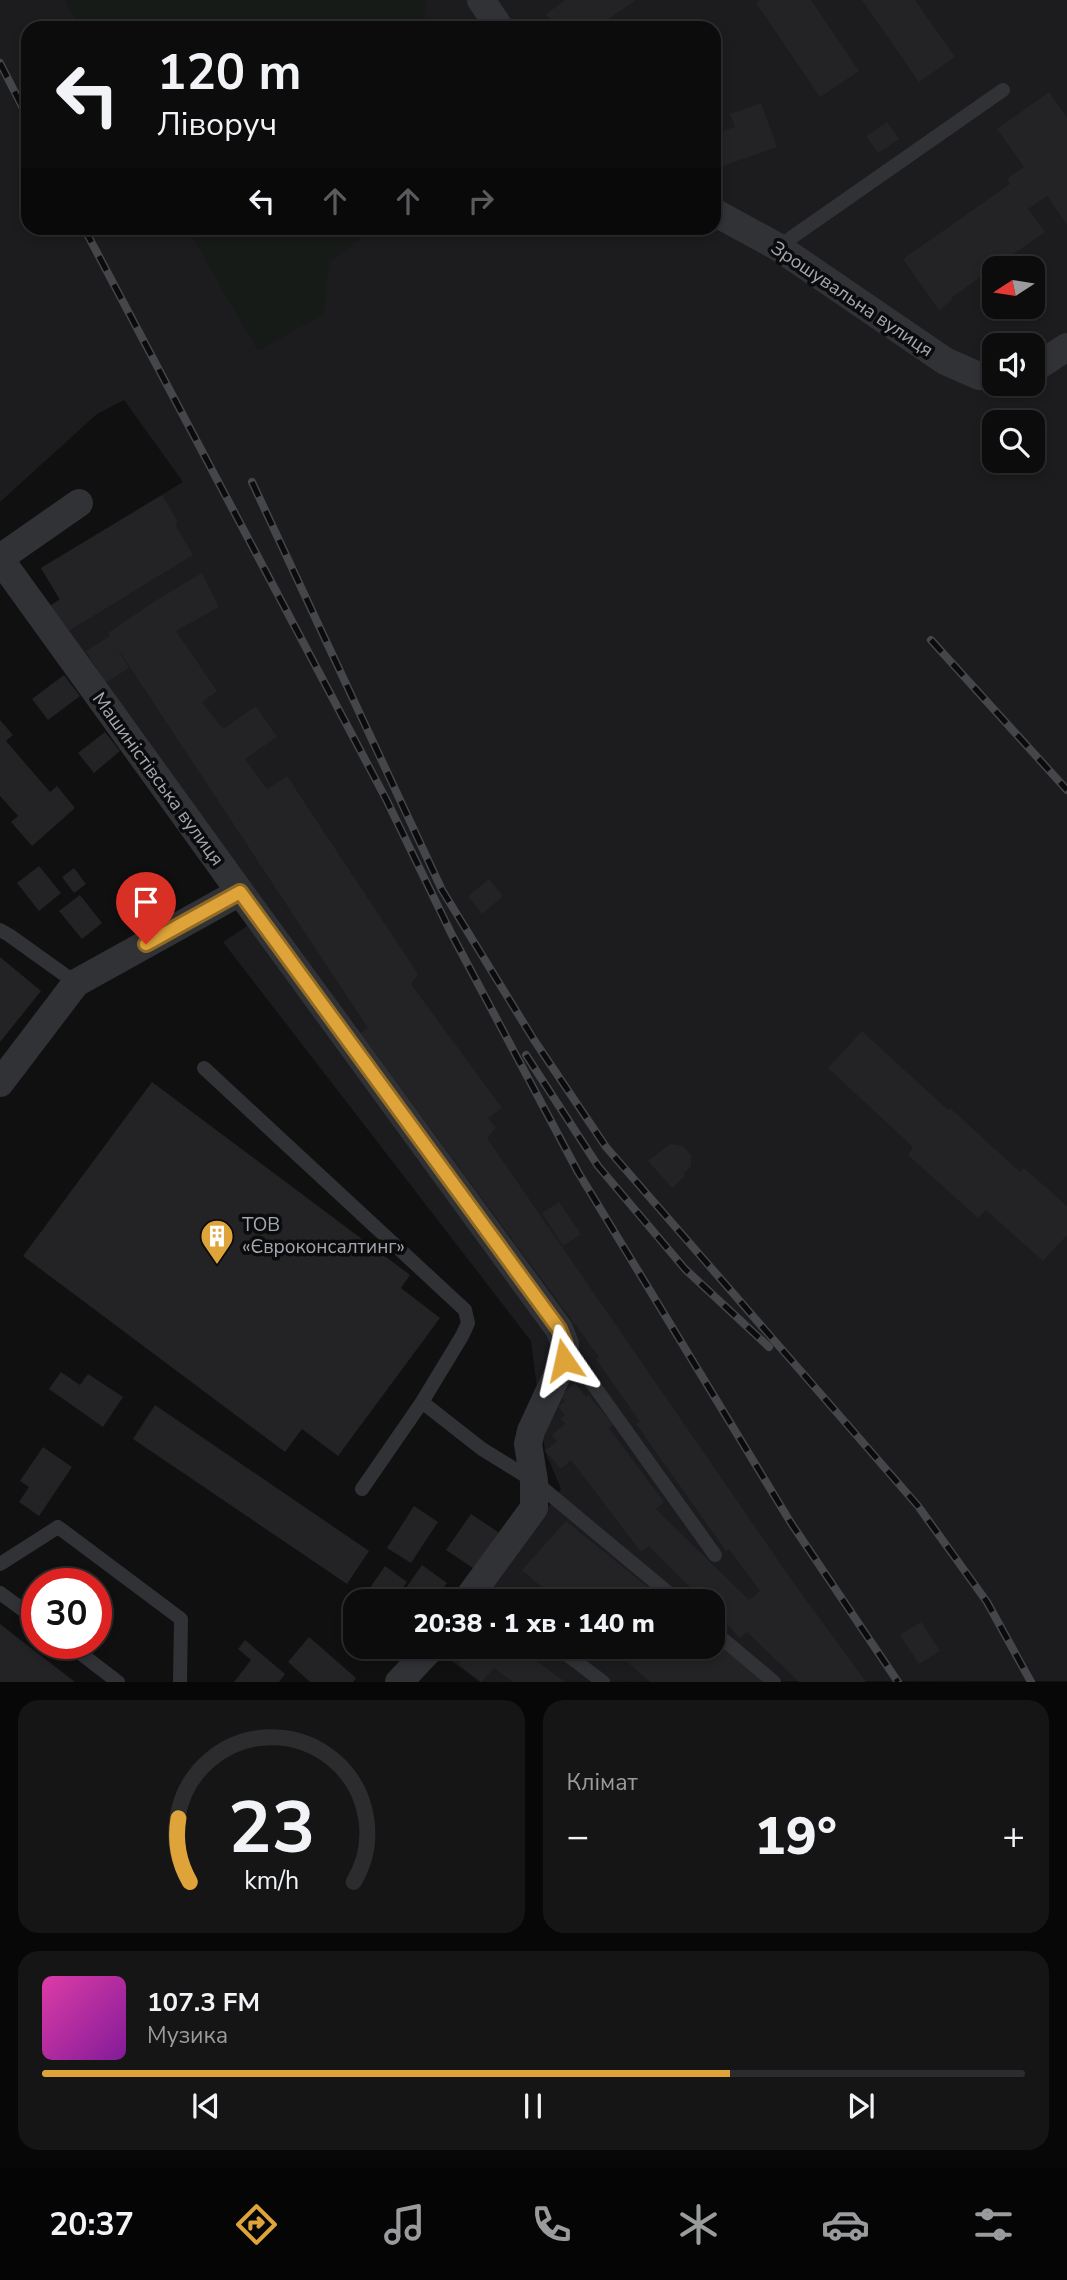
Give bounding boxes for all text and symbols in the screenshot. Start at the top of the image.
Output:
text: 120 m [157,39,301,106]
icon: left [42,49,133,140]
text: Ліворуч [157,103,277,146]
icon: left [243,182,281,220]
icon: ahead [316,182,354,220]
icon: ahead [389,182,427,220]
icon: right [462,182,500,220]
street label: Зрошувальна вулиця [766,235,938,363]
north arrow [982,256,1045,318]
map controls [982,256,1045,473]
button: sound [982,333,1045,396]
button: search [982,410,1045,473]
street label: Машиністівська вулиця [86,687,230,871]
pin [116,872,176,944]
icon: arrive [127,883,165,921]
place label: ТОВ «Євроконсалтинг» [242,1212,405,1260]
building icon: ТОВ «Євроконсалтинг» [198,1217,236,1266]
position arrow [527,1323,601,1397]
speed limit sign: 30 [21,1568,112,1659]
text: 20:38 · 1 хв · 140 m [413,1606,655,1641]
text: Клімат [567,1767,638,1798]
text: 23 [228,1779,315,1879]
text: 19° [755,1801,837,1872]
text: − [567,1811,589,1862]
text: + [1002,1811,1025,1862]
text: km/h [244,1864,299,1898]
text: 107.3 FM [147,1985,260,2020]
text: Музика [147,2020,228,2051]
icon: previous [187,2087,225,2125]
icon: pause [514,2087,552,2125]
icon: next [842,2087,880,2125]
icon: directions [232,2200,281,2249]
icon: music [380,2200,429,2249]
icon: phone [527,2200,576,2249]
icon: climate [674,2200,723,2249]
icon: car [821,2200,870,2249]
icon: filters [969,2200,1018,2249]
text: 20:37 [49,2203,134,2246]

